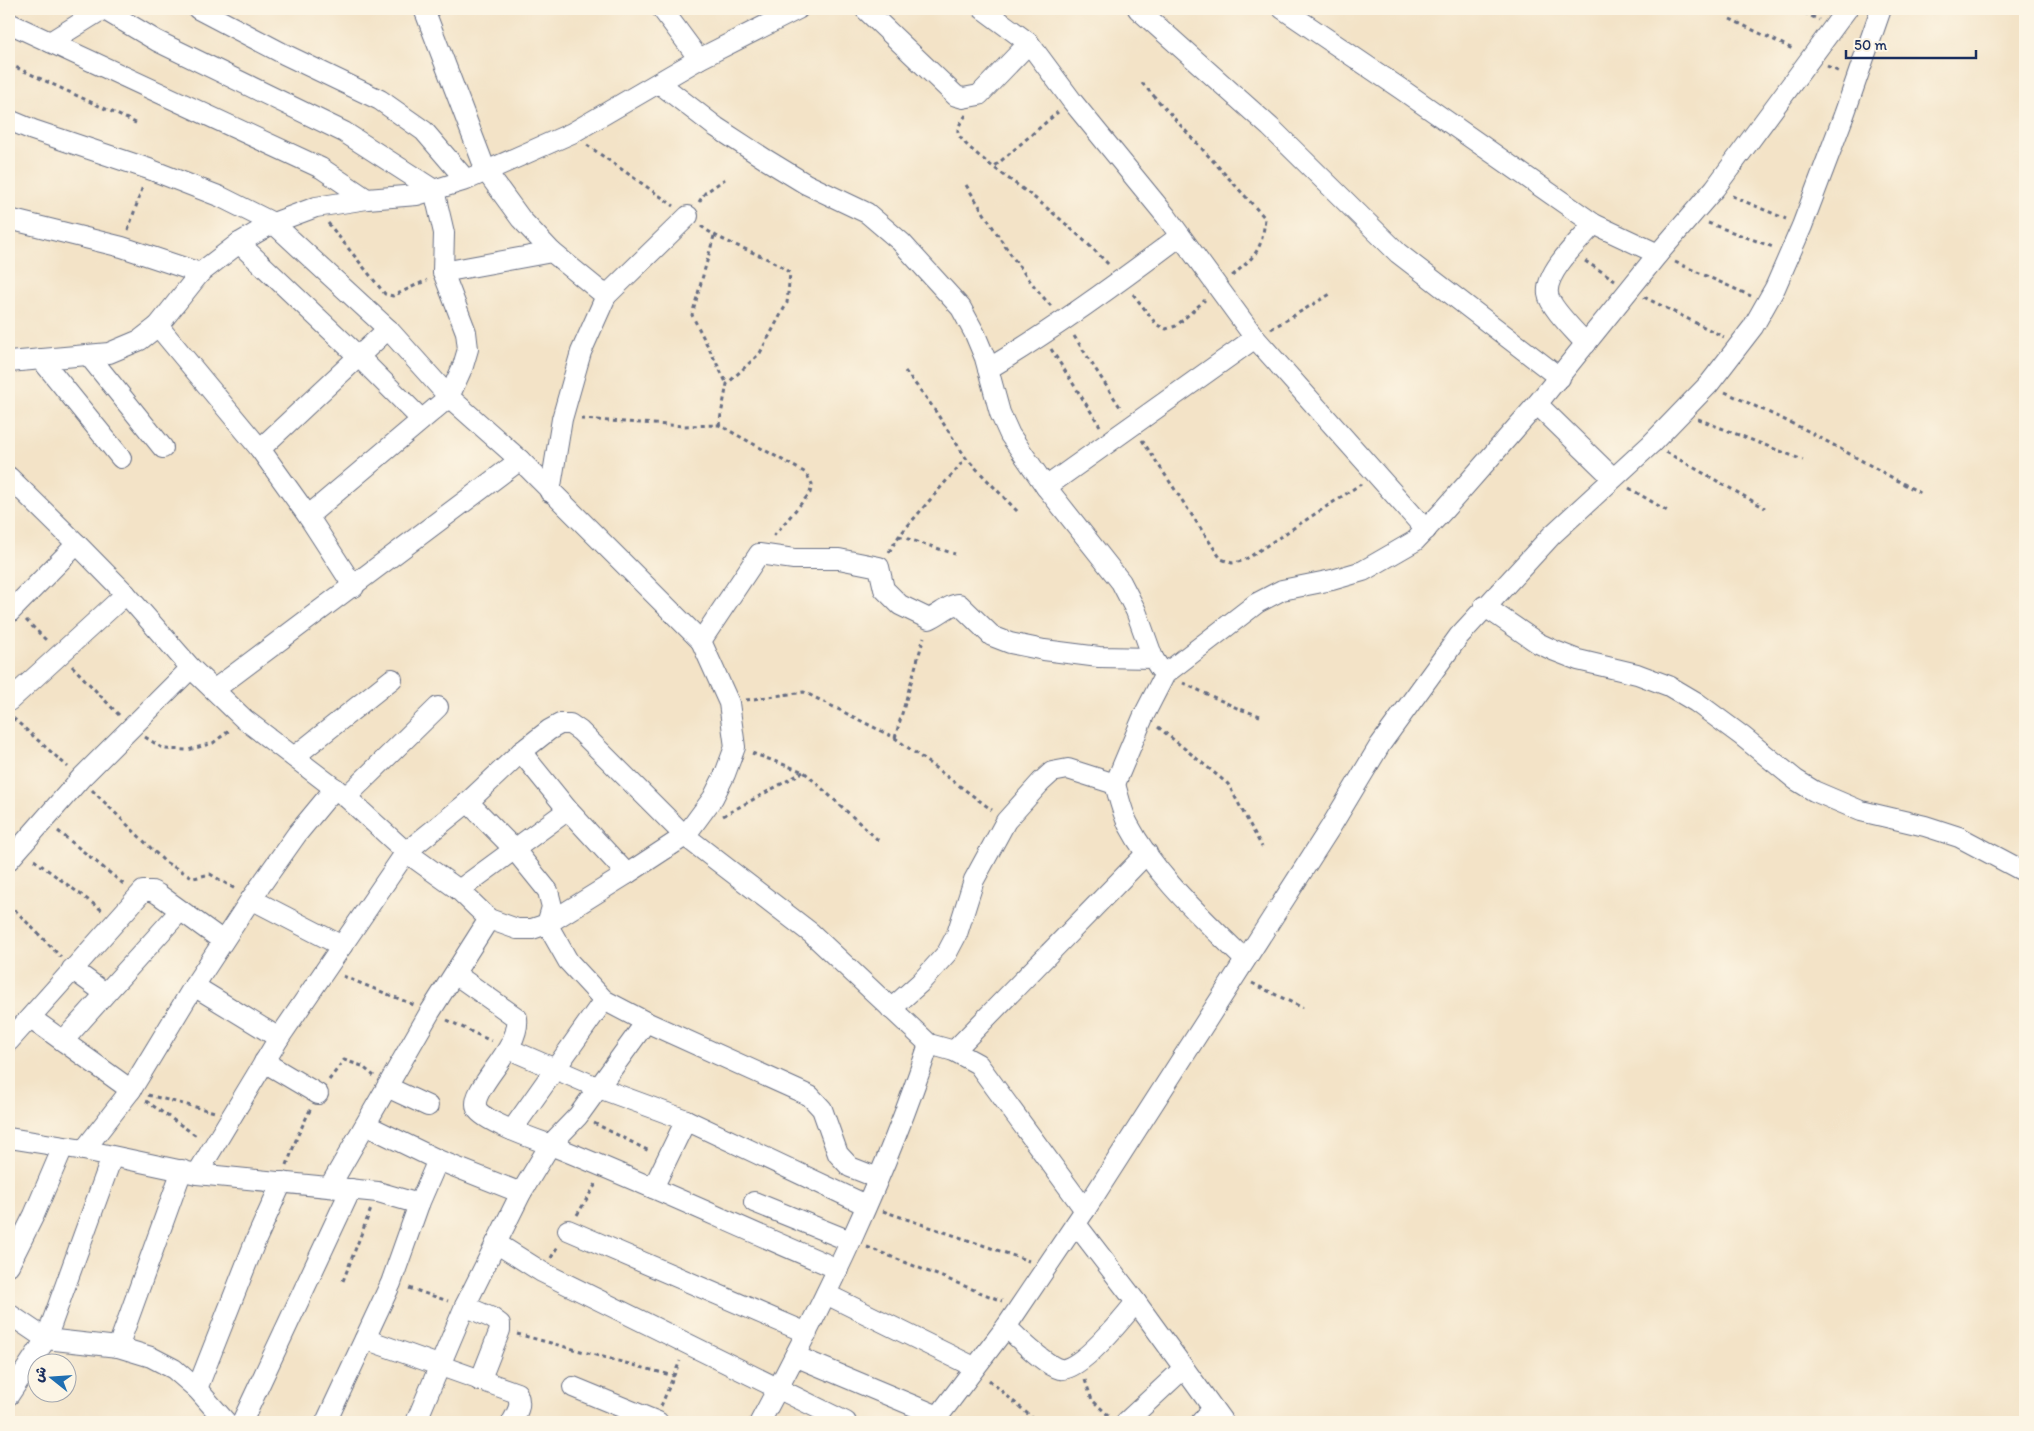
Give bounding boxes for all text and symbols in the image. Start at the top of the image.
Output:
scale bar [1846,28,1976,60]
text: 50 m [1854,36,1887,54]
north arrow [28,1354,78,1404]
text: ش [30,1364,50,1384]

